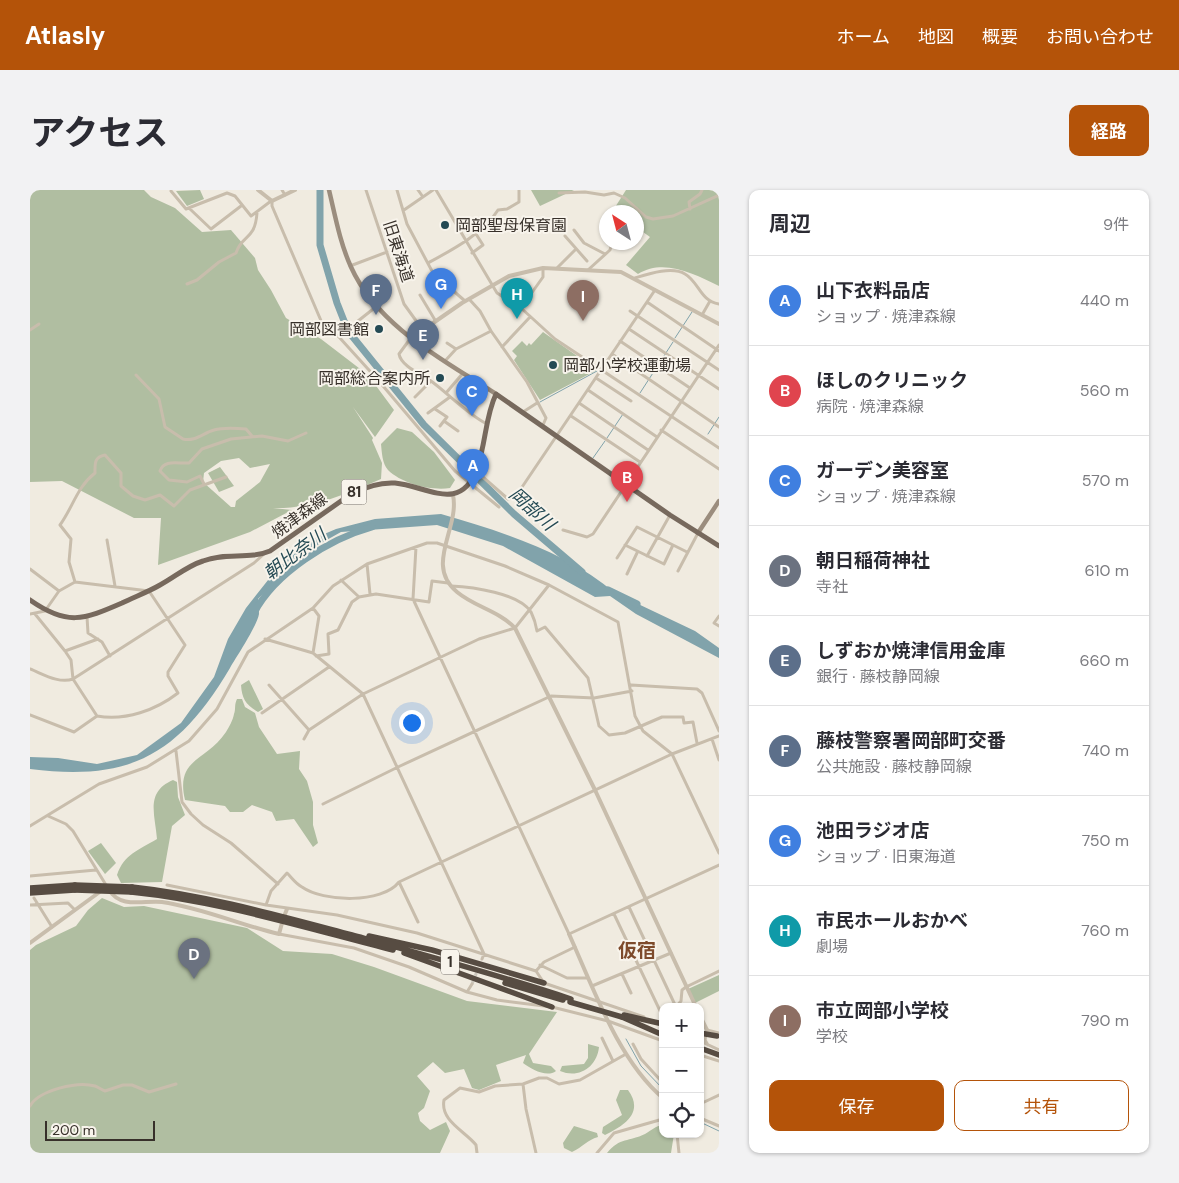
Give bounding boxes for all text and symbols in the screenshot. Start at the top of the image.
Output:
text: Atlasly [25,20,105,51]
text: ホーム [837,25,890,49]
text: 地図 [918,25,954,49]
text: 概要 [982,25,1018,49]
text: お問い合わせ [1046,25,1154,49]
button: 経路 [1069,105,1149,156]
text: アクセス [30,110,168,156]
north arrow [599,205,644,250]
text: 周辺 [769,210,811,238]
text: 9件 [1103,214,1129,235]
place label: 岡部聖母保育園 [455,215,567,236]
street label: 旧東海道 [379,217,418,285]
marker: 岡部聖母保育園 [439,219,451,231]
pin: G [425,268,457,309]
pin: F [360,274,392,315]
pin: H [501,278,533,319]
text: 山下衣料品店 [816,278,930,303]
pin: I [567,280,599,321]
text: A [779,290,791,311]
text: 440 m [1080,290,1129,311]
text: ショップ · 焼津森線 [816,306,956,327]
place label: 岡部図書館 [289,319,369,340]
pin: E [407,319,439,360]
marker: 岡部図書館 [373,323,385,335]
place label: 岡部小学校運動場 [563,355,691,376]
marker: 岡部小学校運動場 [547,359,559,371]
place label: 岡部総合案内所 [318,368,430,389]
text: ほしのクリニック [816,368,968,393]
marker: 岡部総合案内所 [434,372,446,384]
pin: C [456,375,488,416]
text: B [780,380,790,401]
text: 560 m [1080,380,1129,401]
text: 病院 · 焼津森線 [816,396,924,417]
pin: A [457,449,489,490]
text: ガーデン美容室 [816,458,949,483]
pin: B [611,461,643,502]
text: C [779,470,791,491]
text: 570 m [1082,470,1129,491]
road number: 81 [342,480,366,504]
water label: 岡部川 [504,482,562,537]
text: ショップ · 焼津森線 [816,486,956,507]
street label: 焼津森線 [267,488,331,543]
water label: 朝比奈川 [259,522,333,585]
text: 朝日稲荷神社 [816,548,930,573]
text: D [779,560,791,581]
text: 610 m [1085,560,1129,581]
text: 寺社 [816,576,848,597]
text: しずおか焼津信用金庫 [816,638,1006,663]
text: E [780,650,790,671]
text: 660 m [1079,650,1129,671]
text: 銀行 · 藤枝静岡線 [816,666,940,687]
your location [399,710,425,736]
text: 藤枝警察署岡部町交番 [816,728,1006,753]
text: F [781,740,789,761]
text: 740 m [1082,740,1129,761]
text: 公共施設 · 藤枝静岡線 [816,756,972,777]
text: 池田ラジオ店 [816,818,930,843]
text: G [779,830,791,851]
text: 750 m [1082,830,1129,851]
text: ショップ · 旧東海道 [816,846,956,867]
text: 市民ホールおかべ [816,908,968,933]
text: H [779,920,791,941]
text: 760 m [1081,920,1129,941]
text: 劇場 [816,936,848,957]
pin: D [178,938,210,979]
district label: 仮宿 [618,938,656,963]
road number: 1 [441,950,459,974]
text: 市立岡部小学校 [816,998,949,1023]
map controls [659,1003,704,1138]
button: + [659,1003,704,1048]
text: I [783,1010,787,1031]
text: 790 m [1081,1010,1129,1031]
text: 学校 [816,1026,848,1047]
button: − [659,1048,704,1093]
button: 保存 [769,1080,944,1131]
button: 共有 [954,1080,1129,1131]
button: locate [659,1093,704,1138]
scale bar [45,1118,155,1141]
text: 200 m [52,1121,95,1139]

